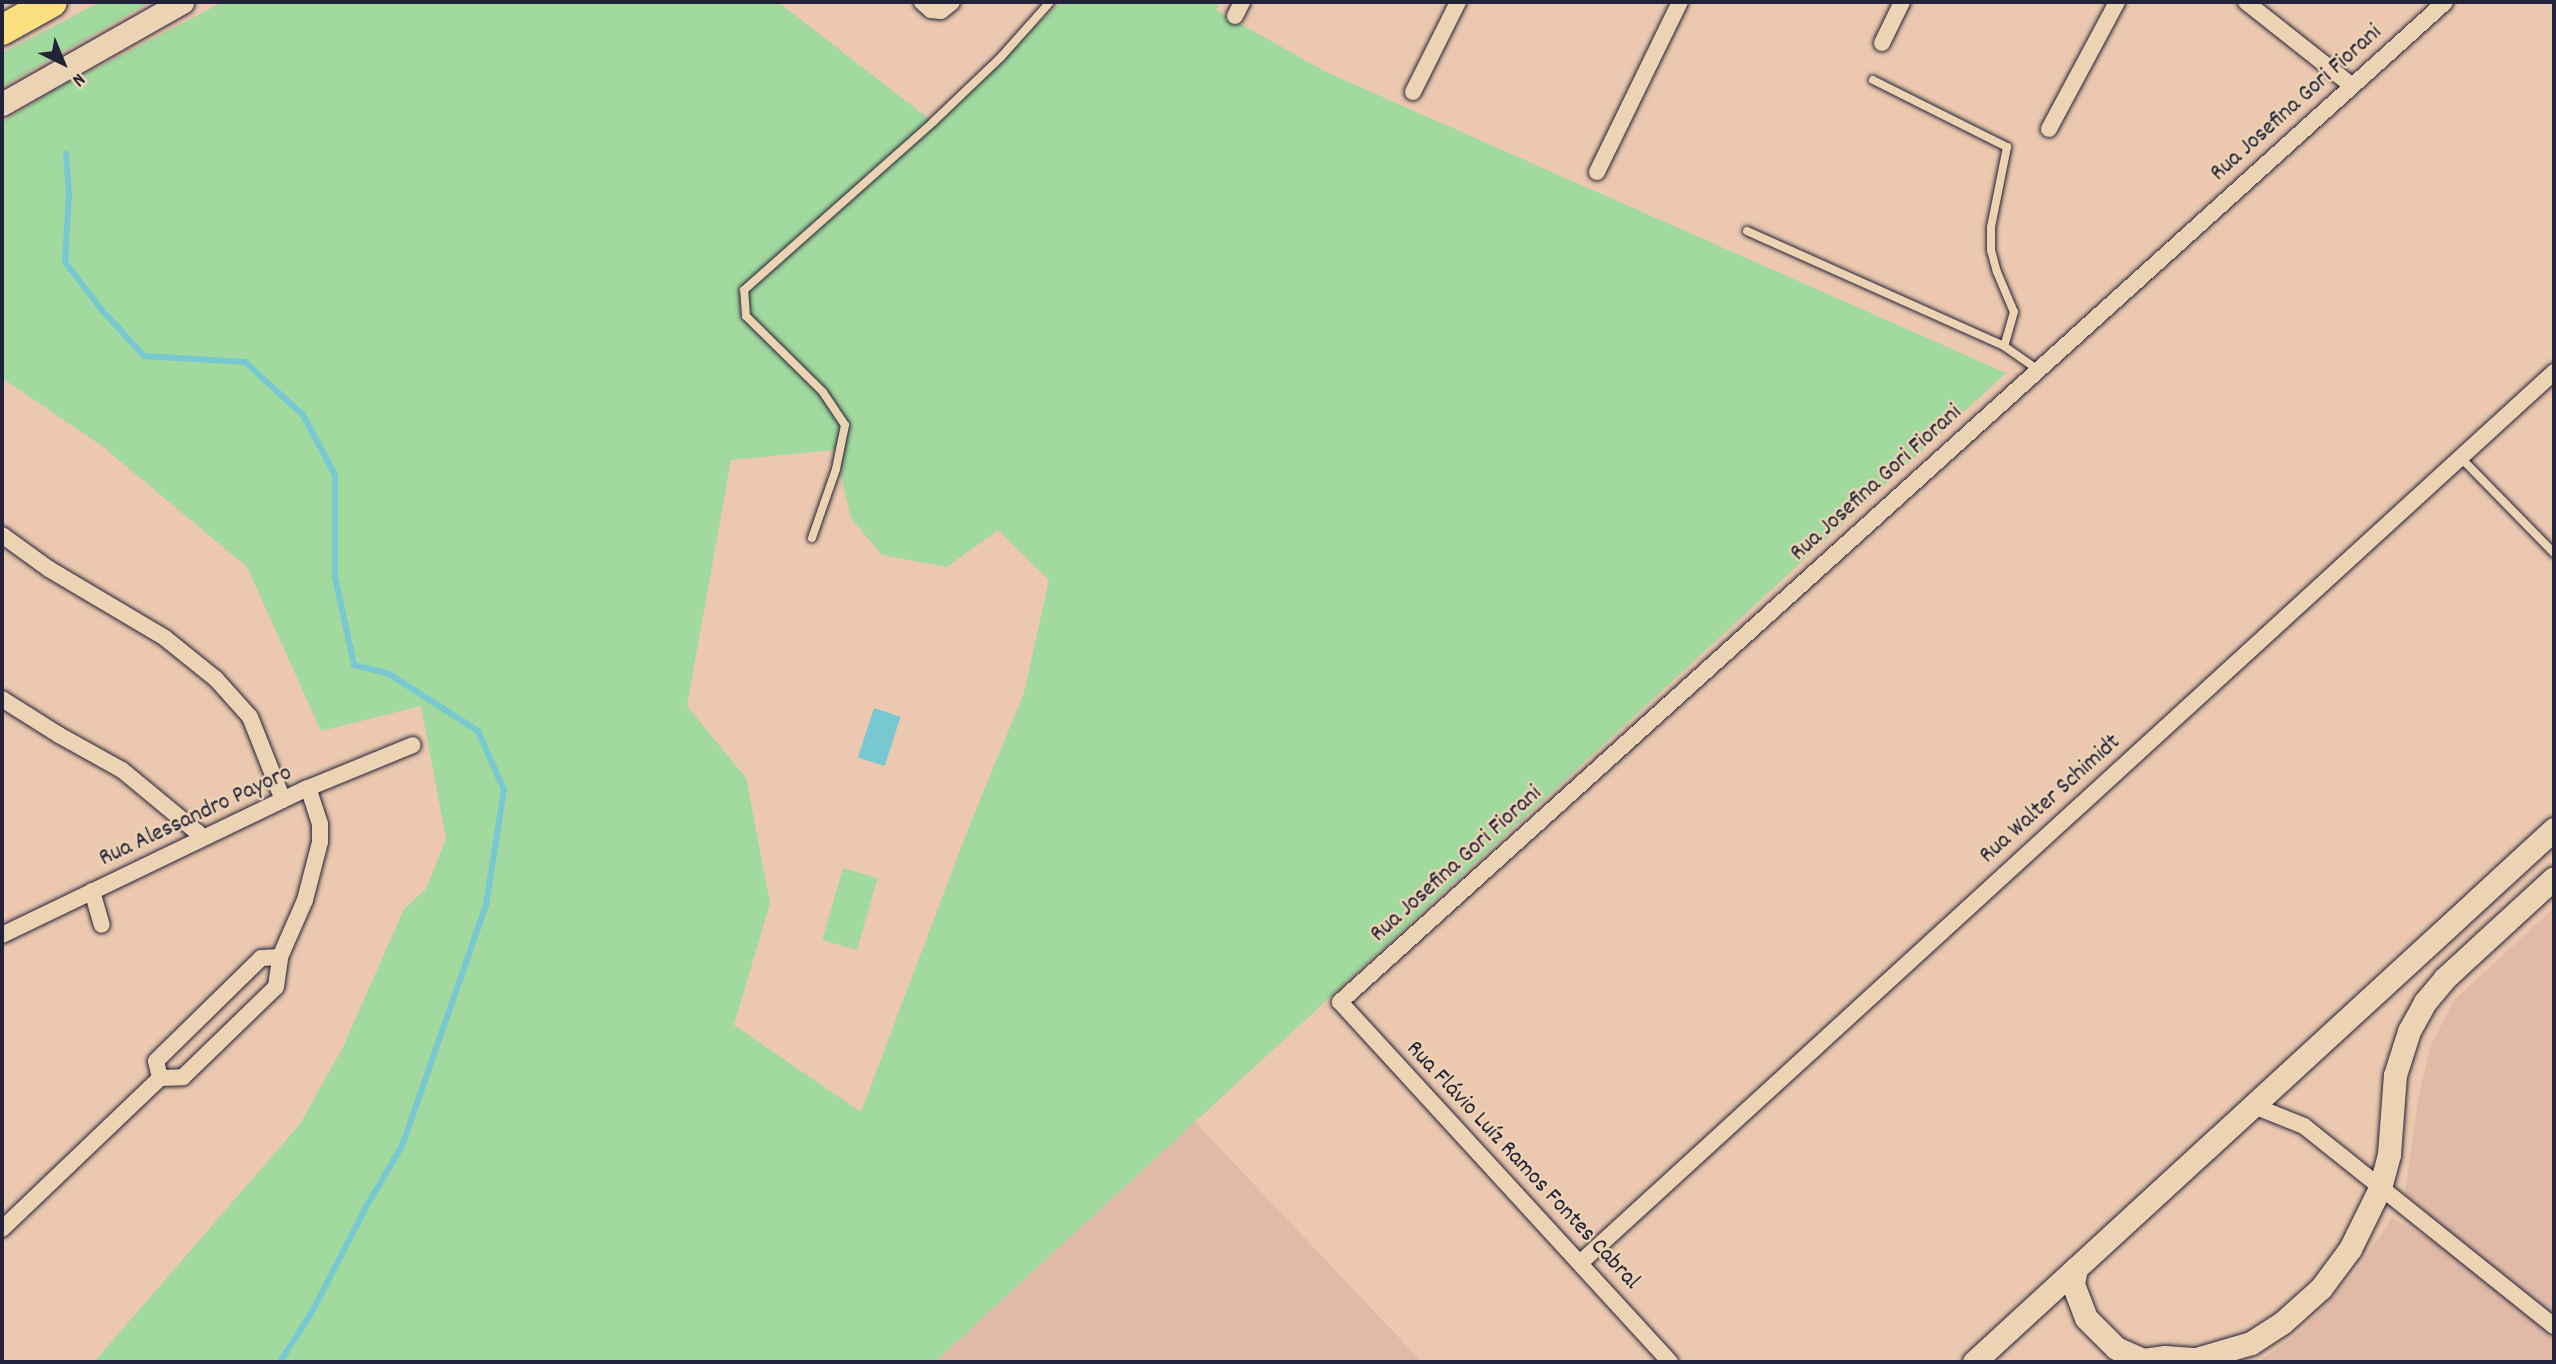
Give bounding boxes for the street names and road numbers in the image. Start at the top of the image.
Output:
street label: Rua Josefina Gori Fiorani [2205,19,2389,189]
street label: Rua Josefina Gori Fiorani [1785,399,1969,569]
street label: Rua Walter Schimidt [1974,729,2128,871]
street label: Rua Alessandro Payoro [95,760,297,874]
street label: Rua Josefina Gori Fiorani [1365,780,1549,950]
street label: Rua Flávio Luíz Ramos Fontes Cabral [1399,1036,1645,1296]

